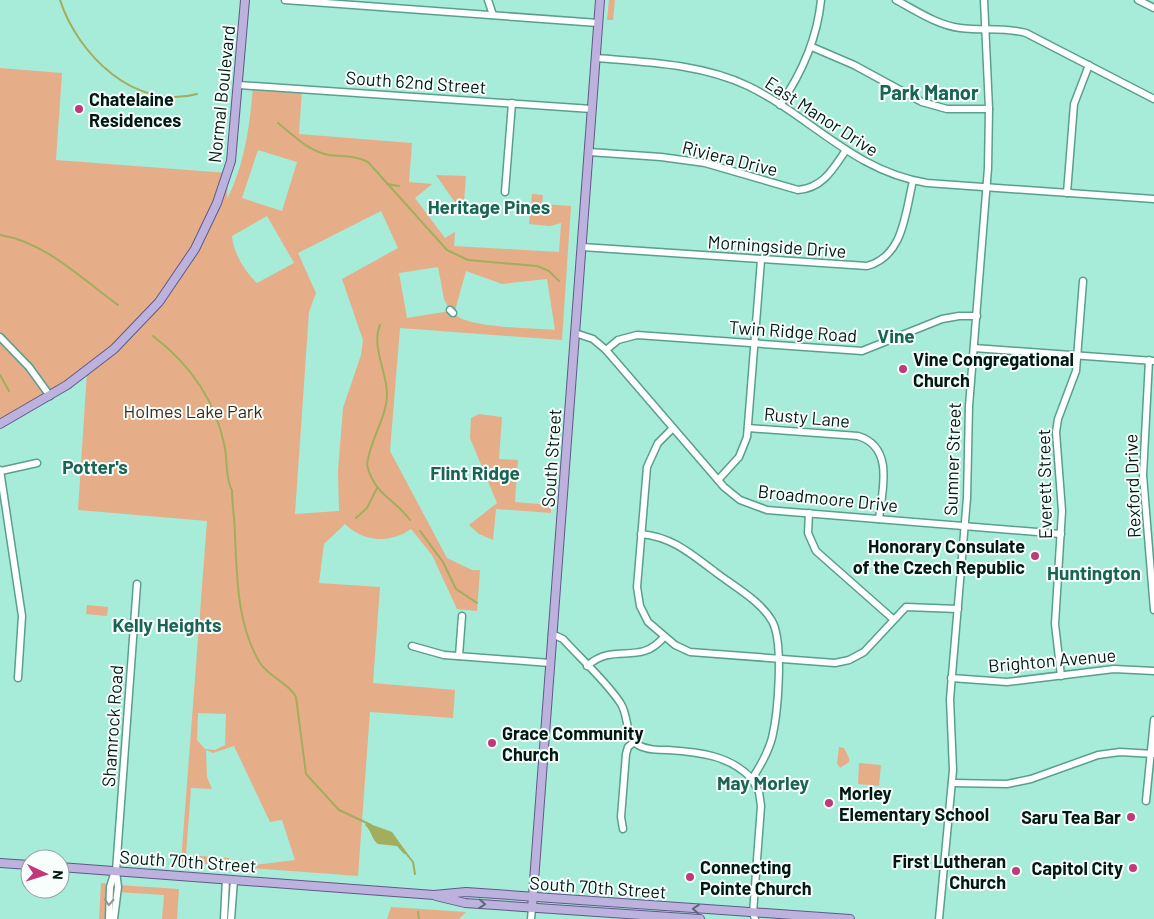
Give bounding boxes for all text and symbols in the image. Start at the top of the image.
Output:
street label: Normal Boulevard [203,24,239,164]
street label: South 62nd Street [345,66,487,98]
street label: East Manor Drive [761,71,883,161]
district label: Park Manor [879,80,979,104]
place label: Chatelaine Residences [89,88,181,131]
marker: Chatelaine Residences [73,103,85,115]
street label: Riviera Drive [680,136,780,180]
district label: Heritage Pines [428,195,550,218]
street label: Morningside Drive [707,230,847,262]
street label: Twin Ridge Road [728,316,858,346]
district label: Vine [877,324,915,347]
place label: Vine Congregational Church [913,348,1074,391]
marker: Vine Congregational Church [897,363,909,375]
park label: Holmes Lake Park [124,400,262,422]
street label: Rusty Lane [763,402,851,432]
street label: Sumner Street [939,402,965,516]
street label: South Street [537,408,565,508]
street label: Everett Street [1032,429,1056,539]
street label: Rexford Drive [1119,434,1145,538]
district label: Potter's [62,455,128,478]
district label: Flint Ridge [430,461,520,484]
street label: Broadmoore Drive [757,480,899,516]
place label: Honorary Consulate of the Czech Republic [853,535,1025,578]
marker: Honorary Consulate of the Czech Republic [1029,550,1041,562]
district label: Huntington [1047,561,1141,584]
district label: Kelly Heights [112,613,222,636]
street label: Brighton Avenue [987,643,1117,677]
street label: Shamrock Road [97,664,127,788]
place label: Grace Community Church [502,722,643,765]
marker: Grace Community Church [486,737,498,749]
district label: May Morley [717,771,810,794]
place label: Morley Elementary School [839,782,989,825]
marker: Morley Elementary School [823,797,835,809]
place label: Saru Tea Bar [1021,806,1121,828]
marker: Saru Tea Bar [1125,811,1137,823]
street label: South 70th Street [119,845,257,877]
north arrow [20,849,70,899]
place label: First Lutheran Church [892,850,1006,893]
place label: Connecting Pointe Church [700,856,812,899]
place label: Capitol City [1032,857,1123,879]
marker: Capitol City [1127,862,1139,874]
marker: First Lutheran Church [1010,865,1022,877]
text: N [50,870,67,880]
street label: South 70th Street [529,871,667,903]
marker: Connecting Pointe Church [684,871,696,883]
one-way arrow [104,898,115,906]
one-way arrow [478,899,486,910]
one-way arrow [692,903,700,914]

